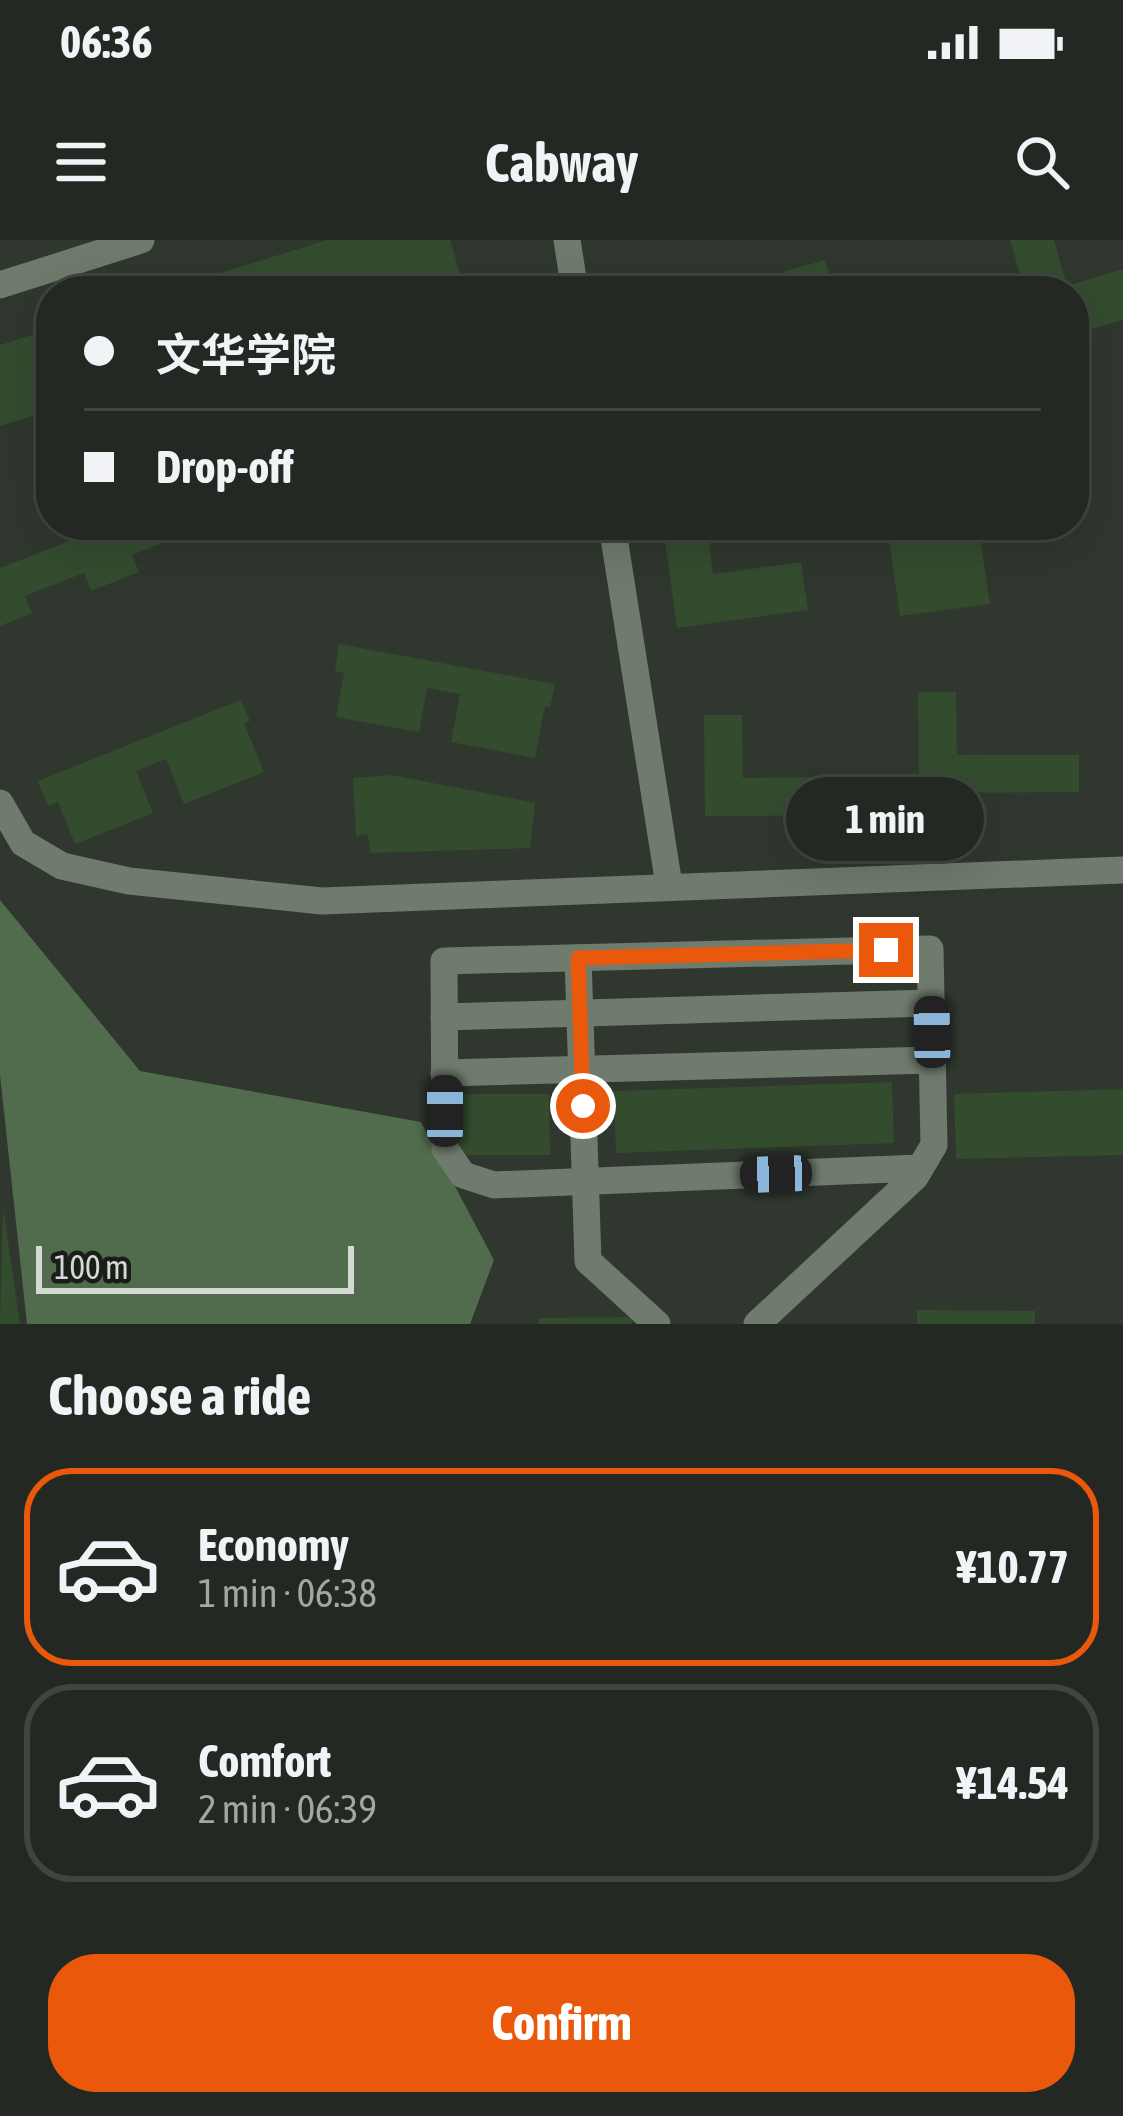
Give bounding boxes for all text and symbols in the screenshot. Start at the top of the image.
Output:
text: 06:36 [60,16,153,68]
icon: menu [48,129,114,195]
icon: search [1009,129,1075,195]
text: Cabway [485,132,638,193]
text: 文华学院 [156,329,336,381]
text: Drop-off [156,441,294,493]
callout: 1 min [787,776,985,860]
text: 1 min [845,797,925,841]
route end [859,923,913,977]
car [913,996,951,1068]
car [427,1075,463,1147]
route start [556,1079,610,1133]
car [739,1155,813,1193]
scale bar [36,1240,354,1293]
text: 100 m [54,1248,129,1286]
text: Choose a ride [48,1365,311,1426]
icon: car [54,1513,162,1621]
text: Economy [198,1519,349,1571]
text: ¥10.77 [956,1541,1069,1593]
text: 1 min · 06:38 [198,1571,377,1615]
icon: car [54,1729,162,1837]
text: Comfort [198,1735,331,1787]
text: ¥14.54 [956,1757,1069,1809]
text: 2 min · 06:39 [198,1787,377,1831]
button: Confirm [48,1954,1075,2092]

